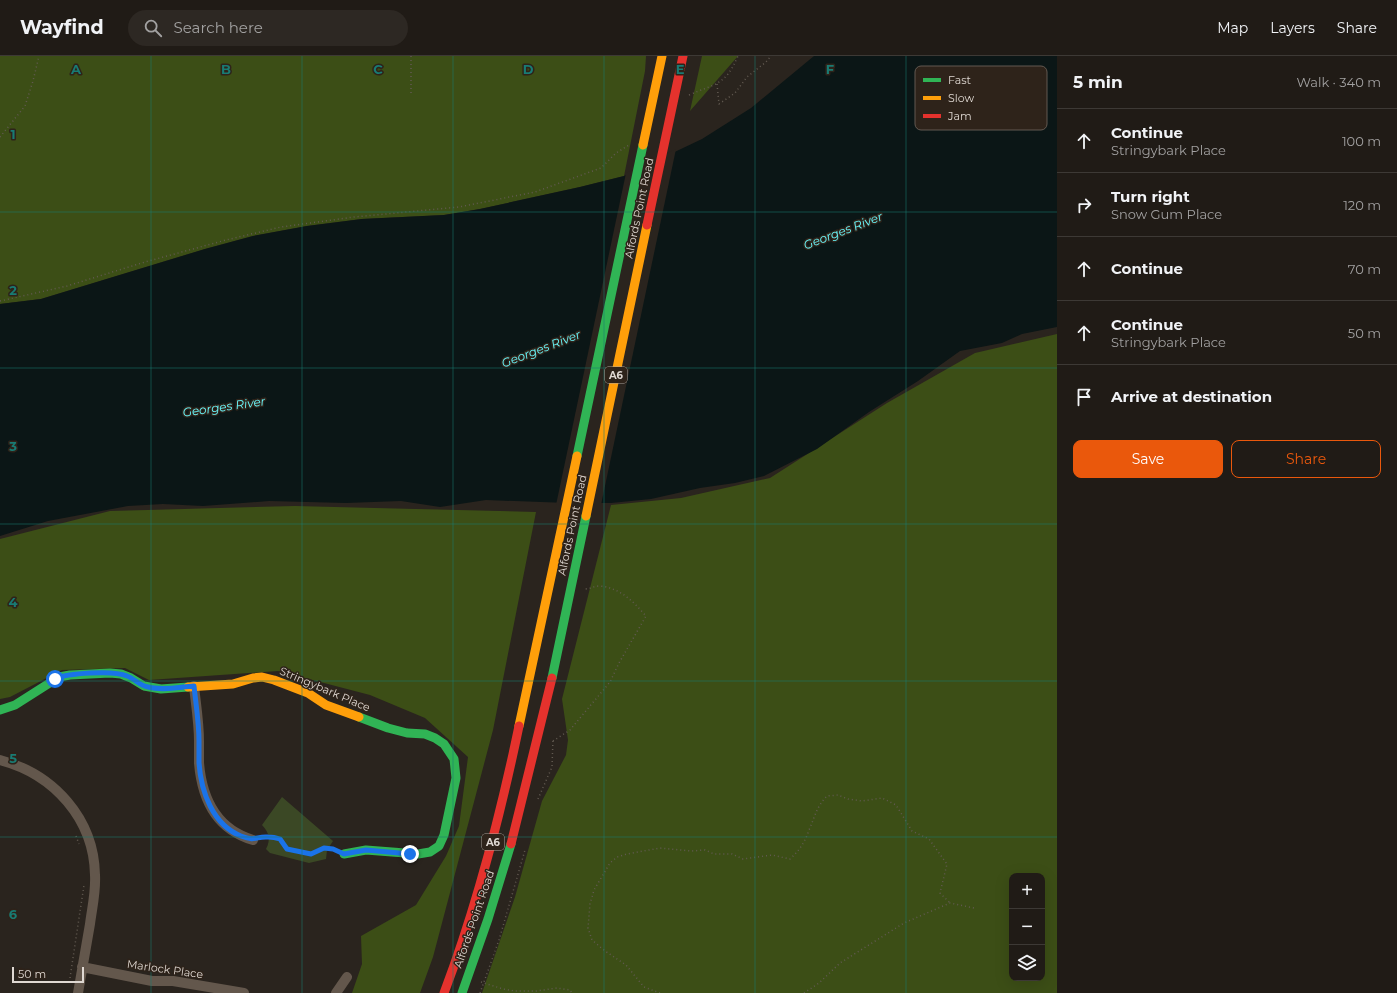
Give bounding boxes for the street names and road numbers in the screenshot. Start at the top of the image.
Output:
street label: Alfords Point Road [621,156,657,260]
road number: A6 [605,367,627,383]
street label: Alfords Point Road [554,473,590,577]
street label: Stringybark Place [278,664,373,715]
road number: A6 [482,834,504,850]
street label: Alfords Point Road [451,868,497,970]
street label: Marlock Place [126,957,204,981]

